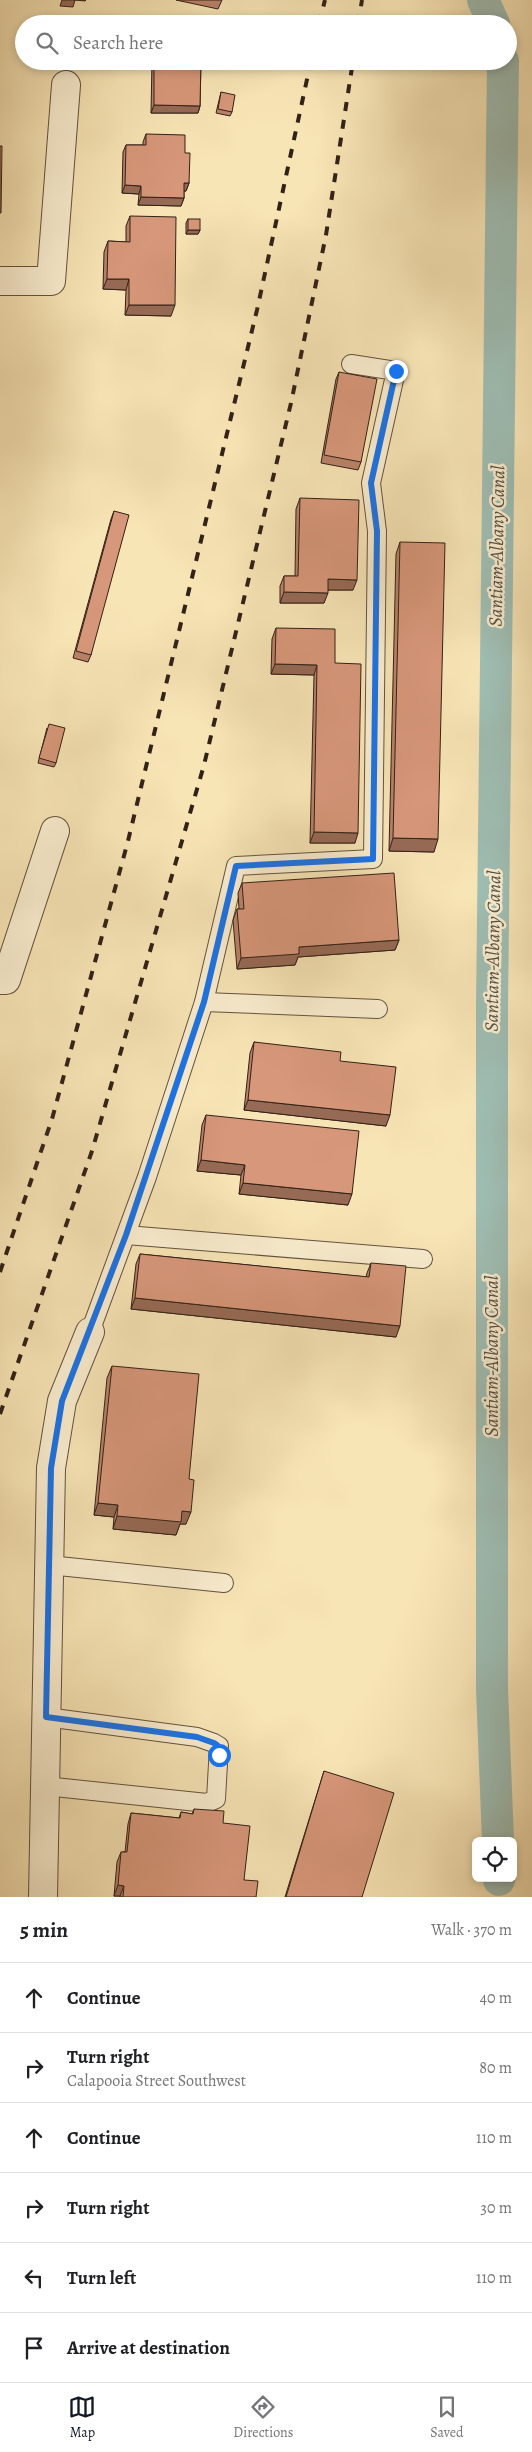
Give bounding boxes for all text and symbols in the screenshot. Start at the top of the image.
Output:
search box [15,15,517,70]
icon: search [33,29,61,57]
text: Search here [73,30,163,56]
route end [385,360,408,383]
water label: Santiam-Albany Canal [483,465,511,627]
water label: Santiam-Albany Canal [479,870,507,1032]
water label: Santiam-Albany Canal [479,1275,505,1437]
route start [208,1744,231,1767]
map controls [472,1837,517,1882]
button: locate [472,1837,517,1882]
text: 5 min [20,1916,68,1944]
text: Walk · 370 m [431,1919,512,1941]
icon: ahead [20,1984,48,2012]
text: Continue [67,1985,141,2011]
text: 40 m [480,1987,512,2009]
text: Turn right [67,2044,149,2070]
icon: right [20,2054,48,2082]
text: 80 m [479,2057,512,2079]
text: Calapooia Street Southwest [67,2070,246,2092]
icon: ahead [20,2124,48,2152]
text: Continue [67,2125,141,2151]
text: 110 m [476,2127,512,2149]
icon: right [20,2194,48,2222]
text: Turn right [67,2195,149,2221]
text: 30 m [480,2197,512,2219]
icon: left [20,2264,48,2292]
text: Turn left [67,2265,136,2291]
text: 110 m [476,2267,512,2289]
icon: arrive [20,2334,48,2362]
text: Arrive at destination [67,2335,230,2361]
tab: Map [68,2393,96,2442]
tab: Directions [233,2393,293,2442]
tab: Saved [430,2393,464,2442]

